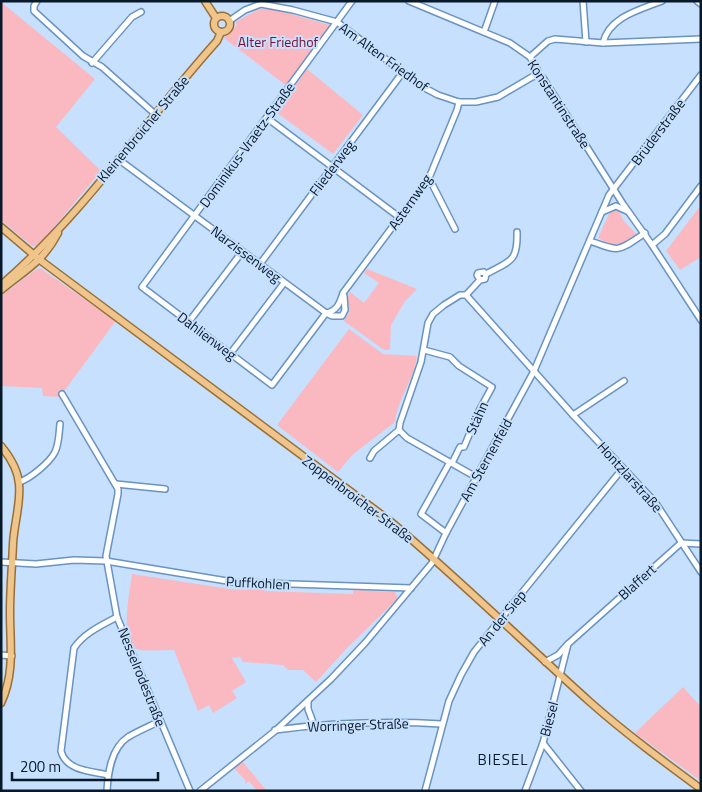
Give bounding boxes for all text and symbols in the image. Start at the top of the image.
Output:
street label: Am Alten Friedhof [335,17,434,97]
park label: Alter Friedhof [238,31,319,52]
street label: Konstantinstraße [523,55,596,152]
street label: Kleinenbroicher Straße [92,71,194,187]
street label: Dominikus-Vraetz-Straße [194,78,299,212]
street label: Brüderstraße [626,94,690,169]
street label: Fliederweg [304,135,360,200]
street label: Asternweg [383,169,437,234]
street label: Narzissenweg [207,220,286,287]
street label: Dahlienweg [173,306,241,365]
street label: Stähn [460,398,493,438]
street label: Am Sternenfeld [454,415,517,505]
street label: Hontzlarstraße [593,437,668,517]
street label: Zoppenbroicher Straße [298,450,418,547]
street label: Blaffert [613,559,660,604]
street label: Puffkohlen [225,570,291,595]
street label: An der Siep [473,585,531,650]
street label: Nesselrodestraße [113,624,172,729]
street label: Biesel [534,699,563,739]
street label: Worringer Straße [307,712,409,737]
district label: BIESEL [478,748,528,771]
scale bar [12,750,159,782]
text: 200 m [20,755,61,778]

